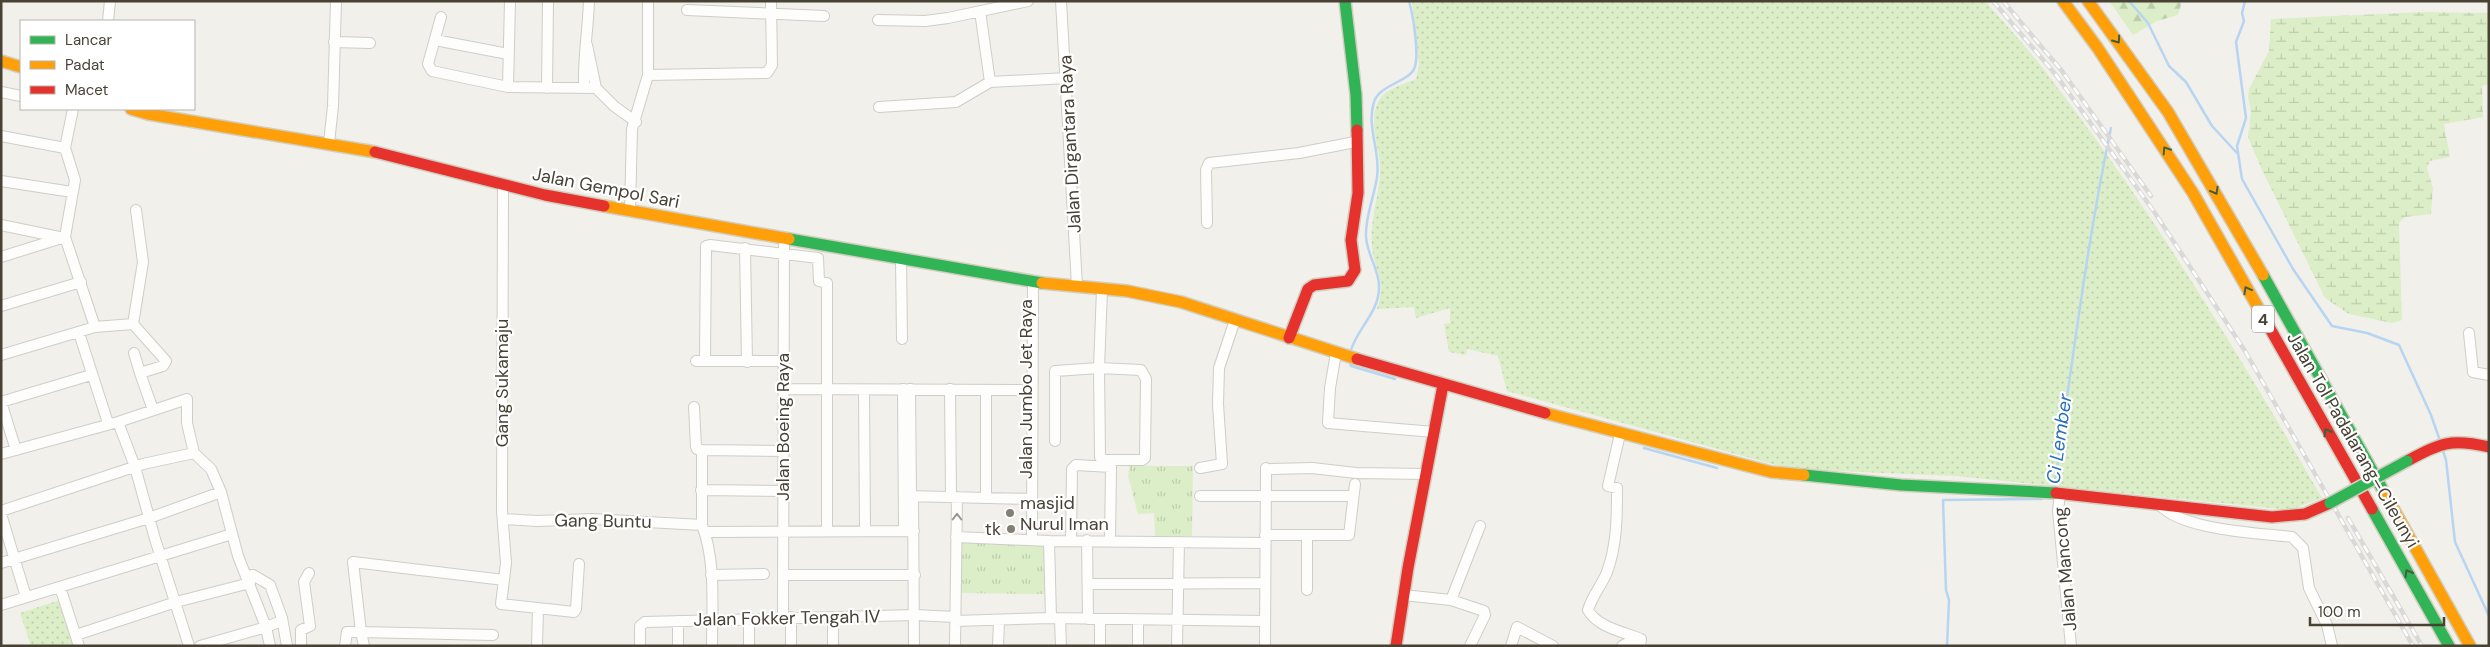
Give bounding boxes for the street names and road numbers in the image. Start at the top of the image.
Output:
street label: Jalan Dirgantara Raya [1053,54,1087,234]
street label: Jalan Gempol Sari [530,162,682,214]
street label: Jalan Jumbo Jet Raya [1014,299,1038,479]
road number: 4 [2252,306,2274,332]
street label: Gang Sukamaju [490,319,514,447]
street label: Jalan Tol Padalarang–Cileunyi [2281,328,2425,552]
street label: Jalan Boeing Raya [771,353,795,501]
street label: Jalan Mancong [2048,506,2082,632]
street label: Gang Buntu [554,508,652,534]
street label: Jalan Fokker Tengah IV [693,604,881,632]

